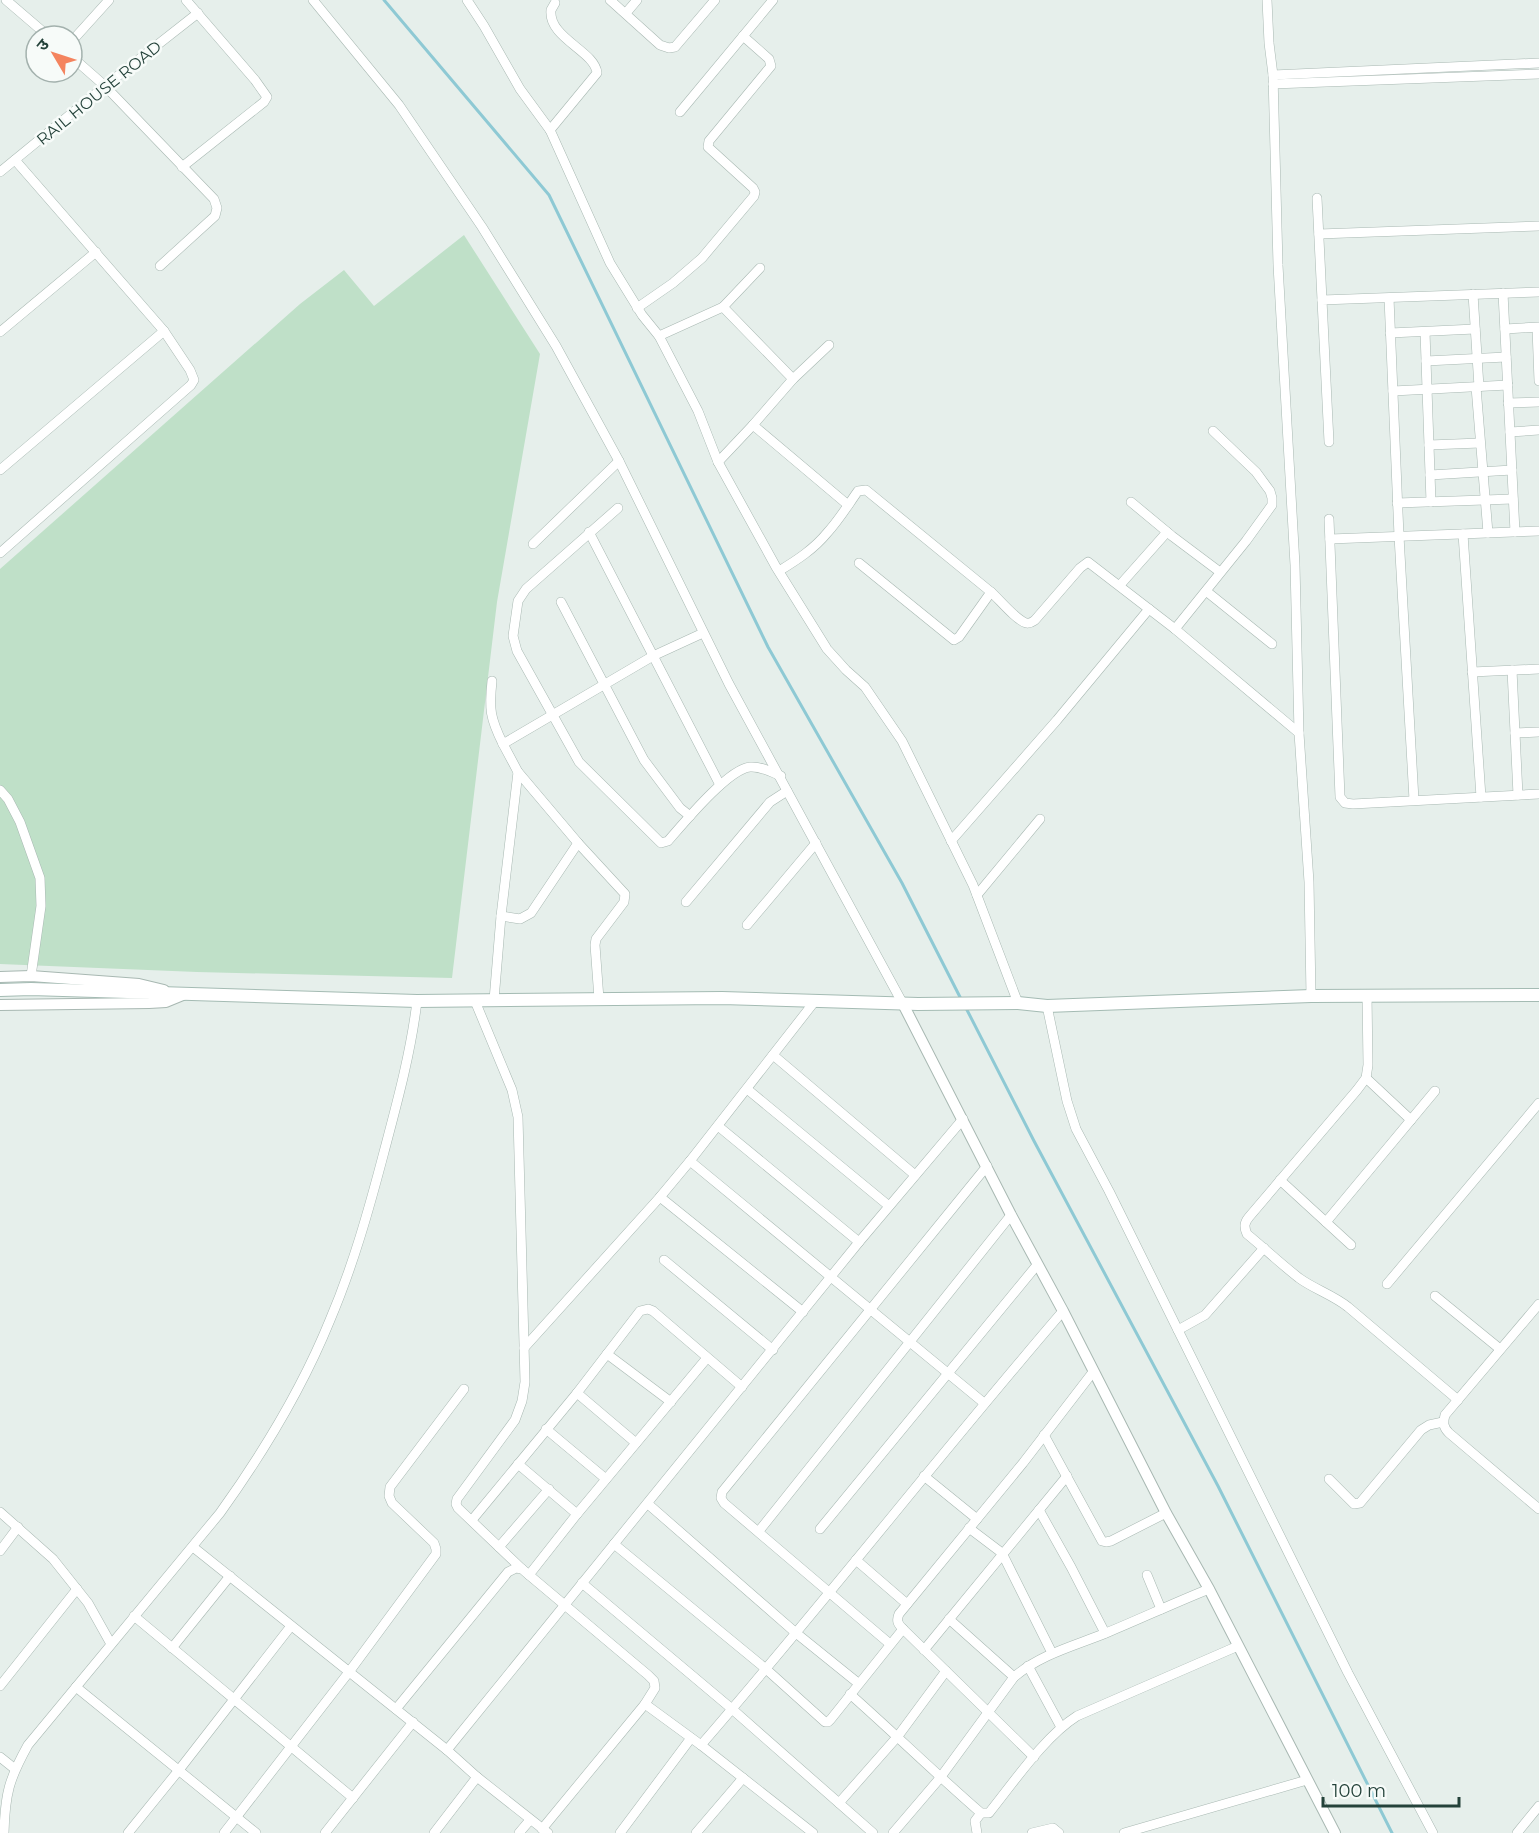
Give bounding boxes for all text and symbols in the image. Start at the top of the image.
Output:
north arrow [24,24,84,84]
text: उ [32,35,53,54]
street label: RAIL HOUSE ROAD [33,37,165,149]
scale bar [1323,1770,1460,1808]
text: 100 m [1332,1780,1386,1802]

